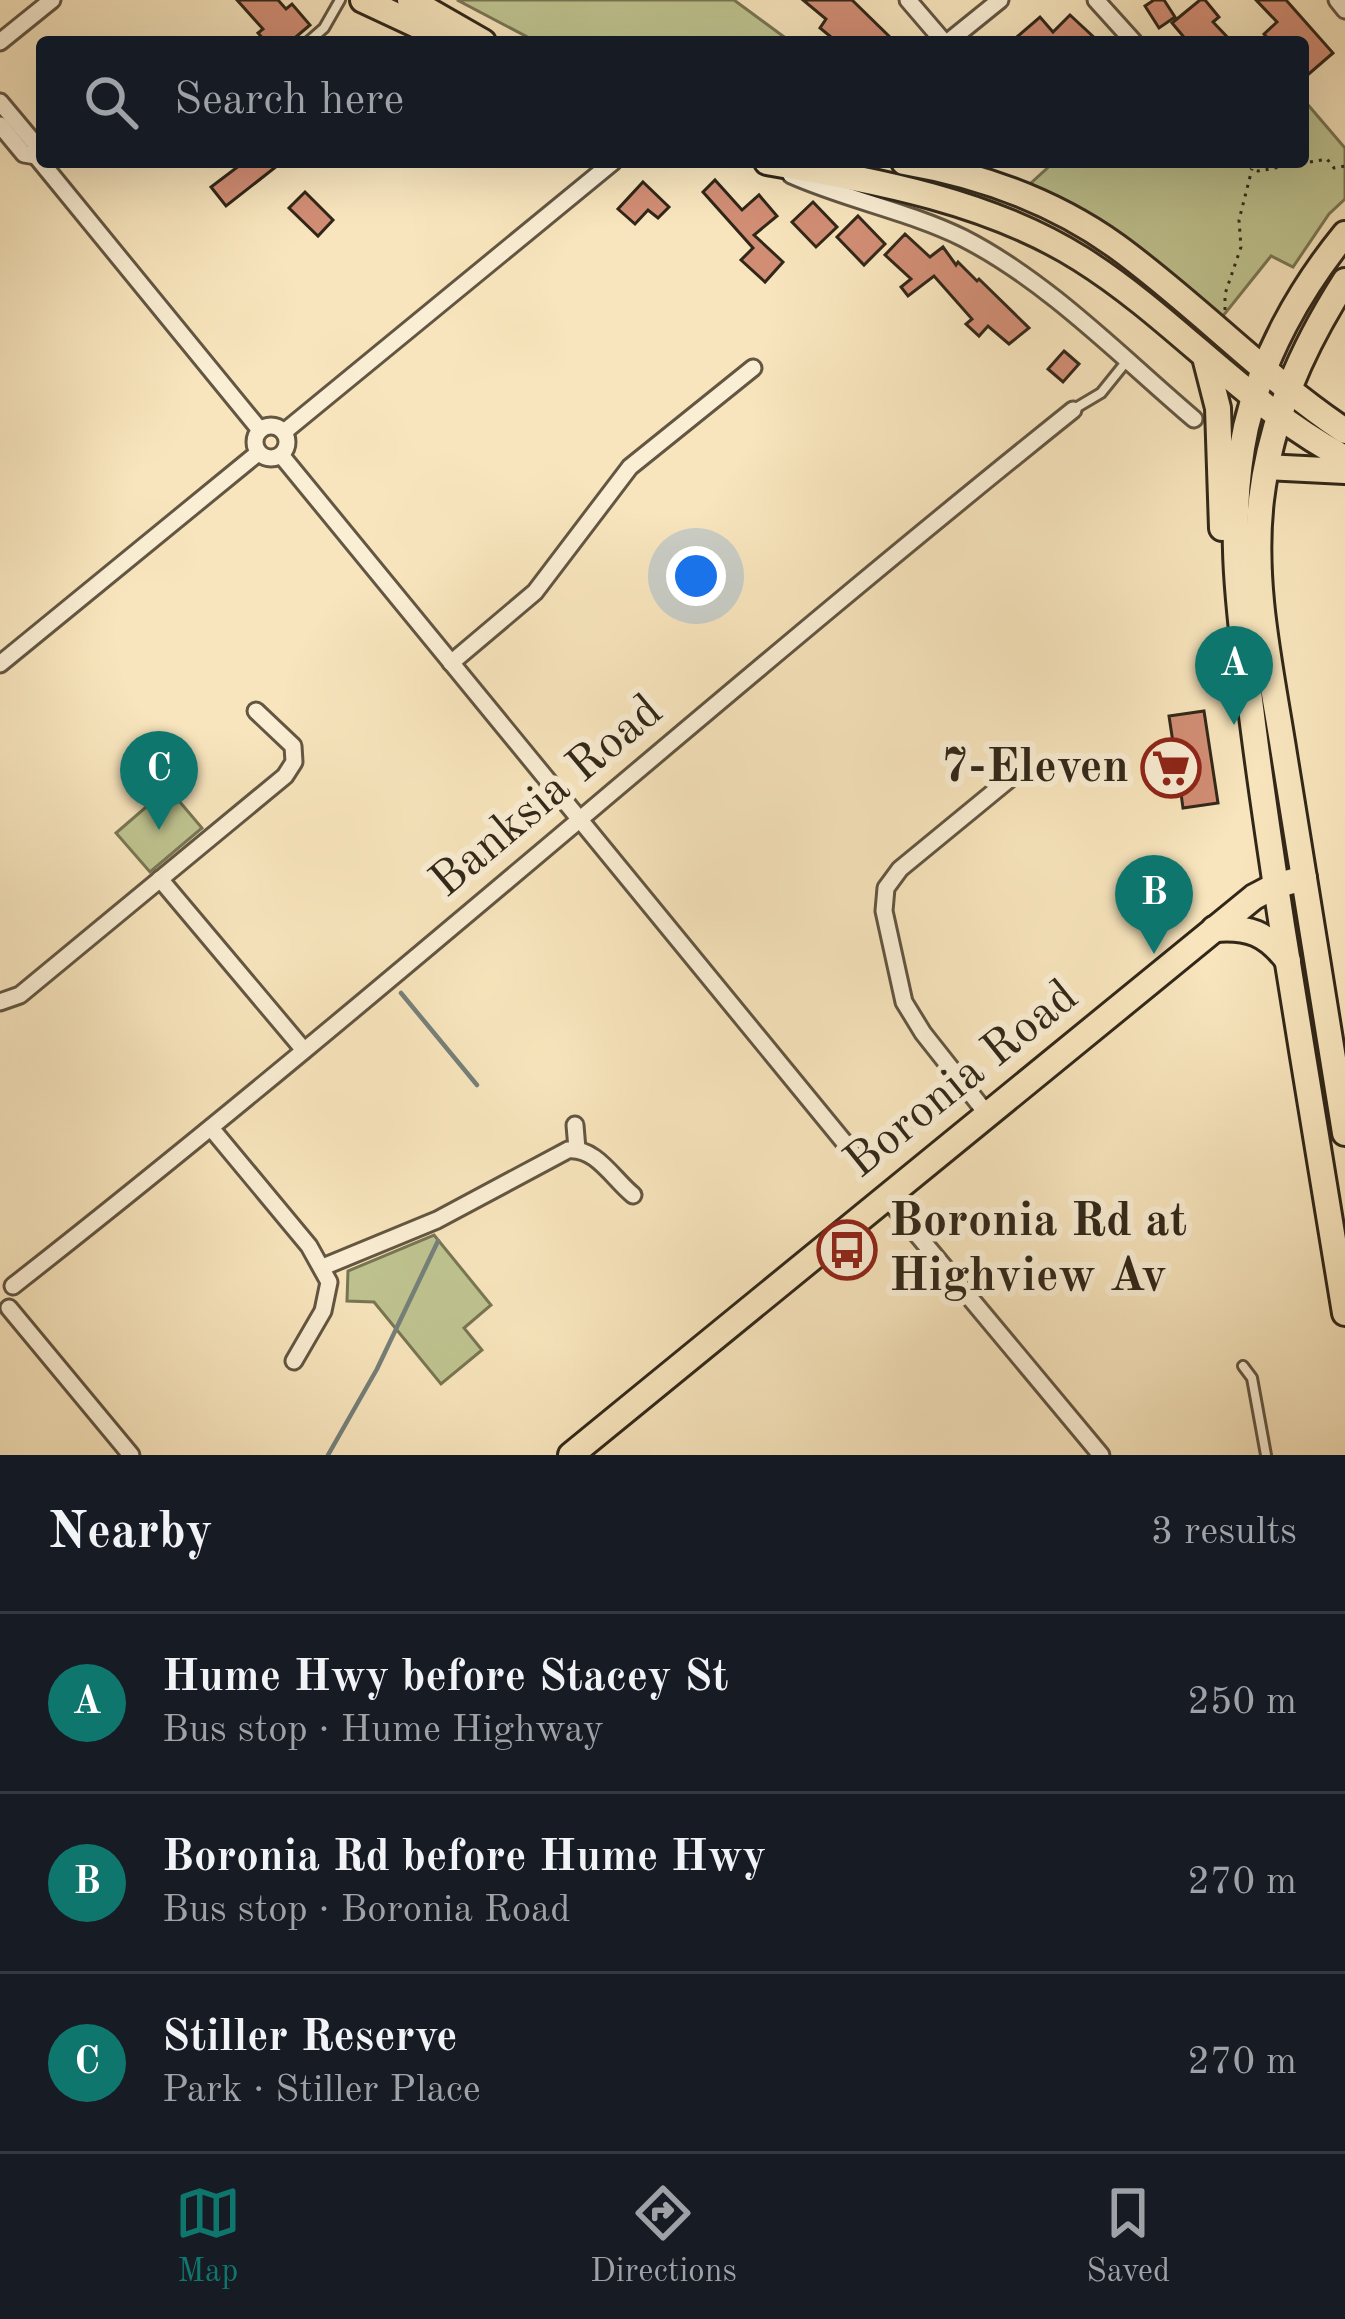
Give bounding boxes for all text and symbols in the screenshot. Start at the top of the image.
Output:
search box [36,36,1309,168]
icon: search [78,69,144,135]
text: Search here [174,79,404,124]
your location [666,546,726,606]
pin: A [1195,626,1273,725]
street label: Banksia Road [422,687,672,907]
pin: C [120,731,198,830]
supermarket icon: 7-Eleven [1140,737,1202,799]
place label: 7-Eleven [941,744,1129,792]
pin: B [1115,855,1193,954]
street label: Boronia Road [837,972,1087,1188]
place label: Boronia Rd at Highview Av [889,1198,1187,1301]
bus stop icon: Boronia Rd at Highview Av [816,1219,878,1281]
text: Nearby [48,1508,213,1559]
text: 3 results [1151,1513,1297,1552]
text: Hume Hwy before Stacey St [162,1656,729,1701]
text: A [72,1683,102,1722]
text: 250 m [1187,1683,1297,1722]
text: Bus stop · Hume Highway [162,1711,604,1750]
text: Boronia Rd before Hume Hwy [162,1836,766,1881]
text: B [73,1863,101,1902]
text: 270 m [1187,1863,1297,1902]
text: Bus stop · Boronia Road [162,1891,571,1930]
text: Stiller Reserve [162,2016,457,2061]
text: C [74,2043,100,2082]
text: 270 m [1187,2043,1297,2082]
text: Park · Stiller Place [162,2071,481,2110]
tab: Map [175,2180,241,2293]
tab: Directions [590,2180,737,2293]
tab: Saved [1086,2180,1170,2293]

